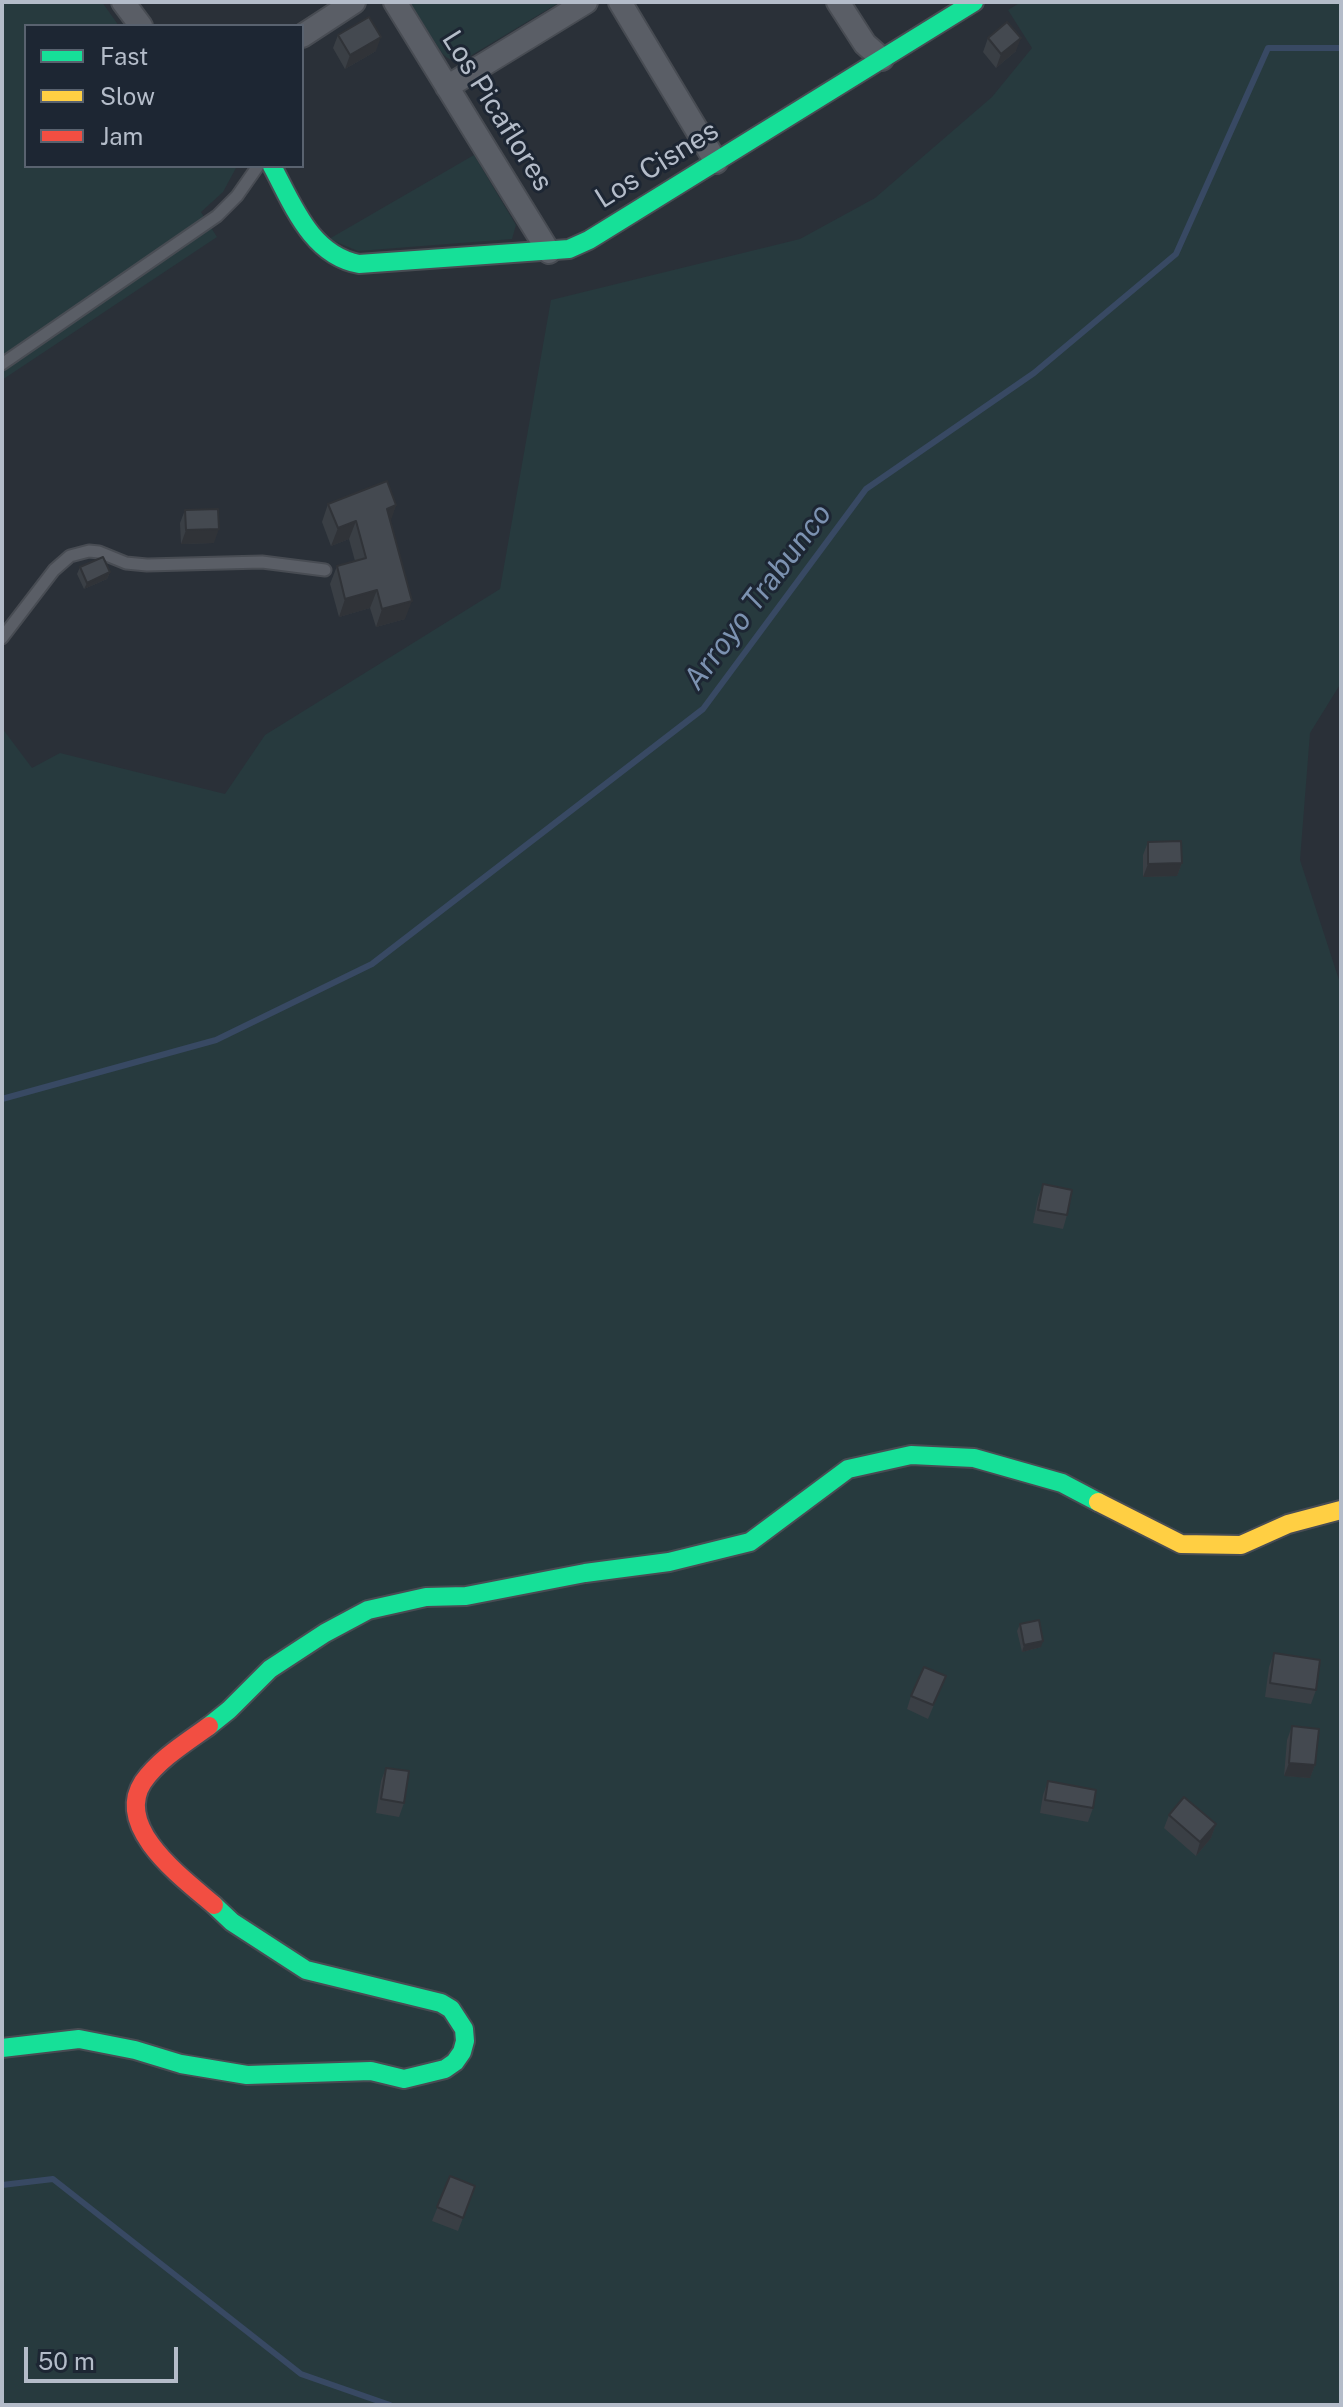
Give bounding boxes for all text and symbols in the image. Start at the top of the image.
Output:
legend [24,24,304,168]
street label: Los Picaflores [434,25,560,197]
text: Fast [100,42,148,70]
text: Slow [100,82,155,110]
street label: Los Cisnes [589,114,725,216]
text: Jam [100,122,143,150]
water label: Arroyo Trabunco [676,497,840,697]
scale bar [28,2331,182,2381]
text: 50 m [38,2347,95,2375]

